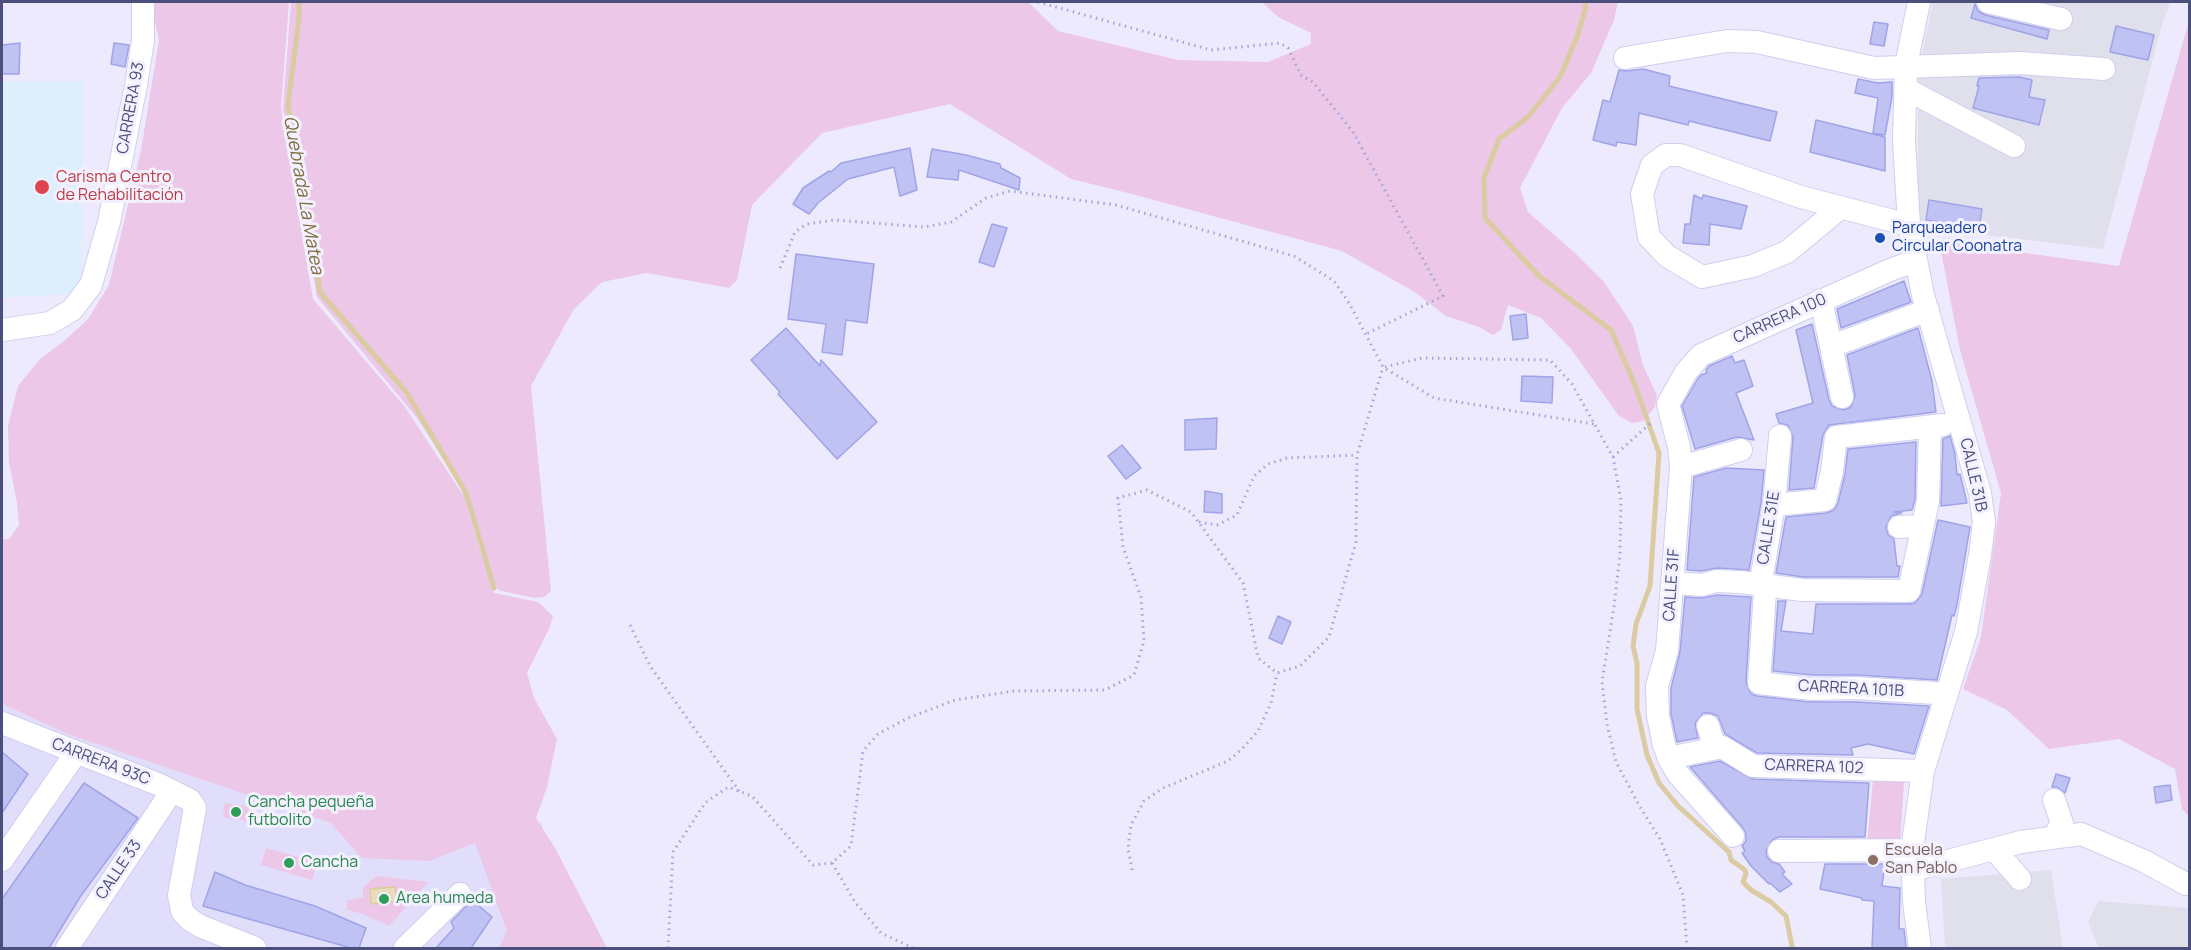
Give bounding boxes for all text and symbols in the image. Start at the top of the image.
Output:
street label: CARRERA 93 [113,61,149,155]
water label: Quebrada La Matea [278,114,328,276]
place label: Carisma Centro de Rehabilitación [56,168,183,206]
marker: Carisma Centro de Rehabilitación [33,178,51,196]
place label: Parqueadero Circular Coonatra [1892,219,2022,257]
marker: Parqueadero Circular Coonatra [1873,231,1887,245]
street label: CARRERA 100 [1731,290,1829,348]
street label: CALLE 31B [1955,436,1991,514]
street label: CALLE 31E [1754,490,1784,566]
street label: CALLE 31F [1660,548,1684,622]
street label: CARRERA 101B [1798,677,1904,701]
street label: CARRERA 93C [49,734,153,790]
street label: CARRERA 102 [1764,756,1864,778]
place label: Cancha pequeña futbolito [248,793,374,831]
marker: Cancha pequeña futbolito [229,805,243,819]
street label: CALLE 33 [92,837,146,903]
place label: Escuela San Pablo [1885,841,1957,879]
place label: Cancha [301,853,358,873]
marker: Escuela San Pablo [1866,853,1880,867]
marker: Cancha [282,856,296,870]
place label: Area humeda [396,889,493,909]
marker: Area humeda [377,892,391,906]

